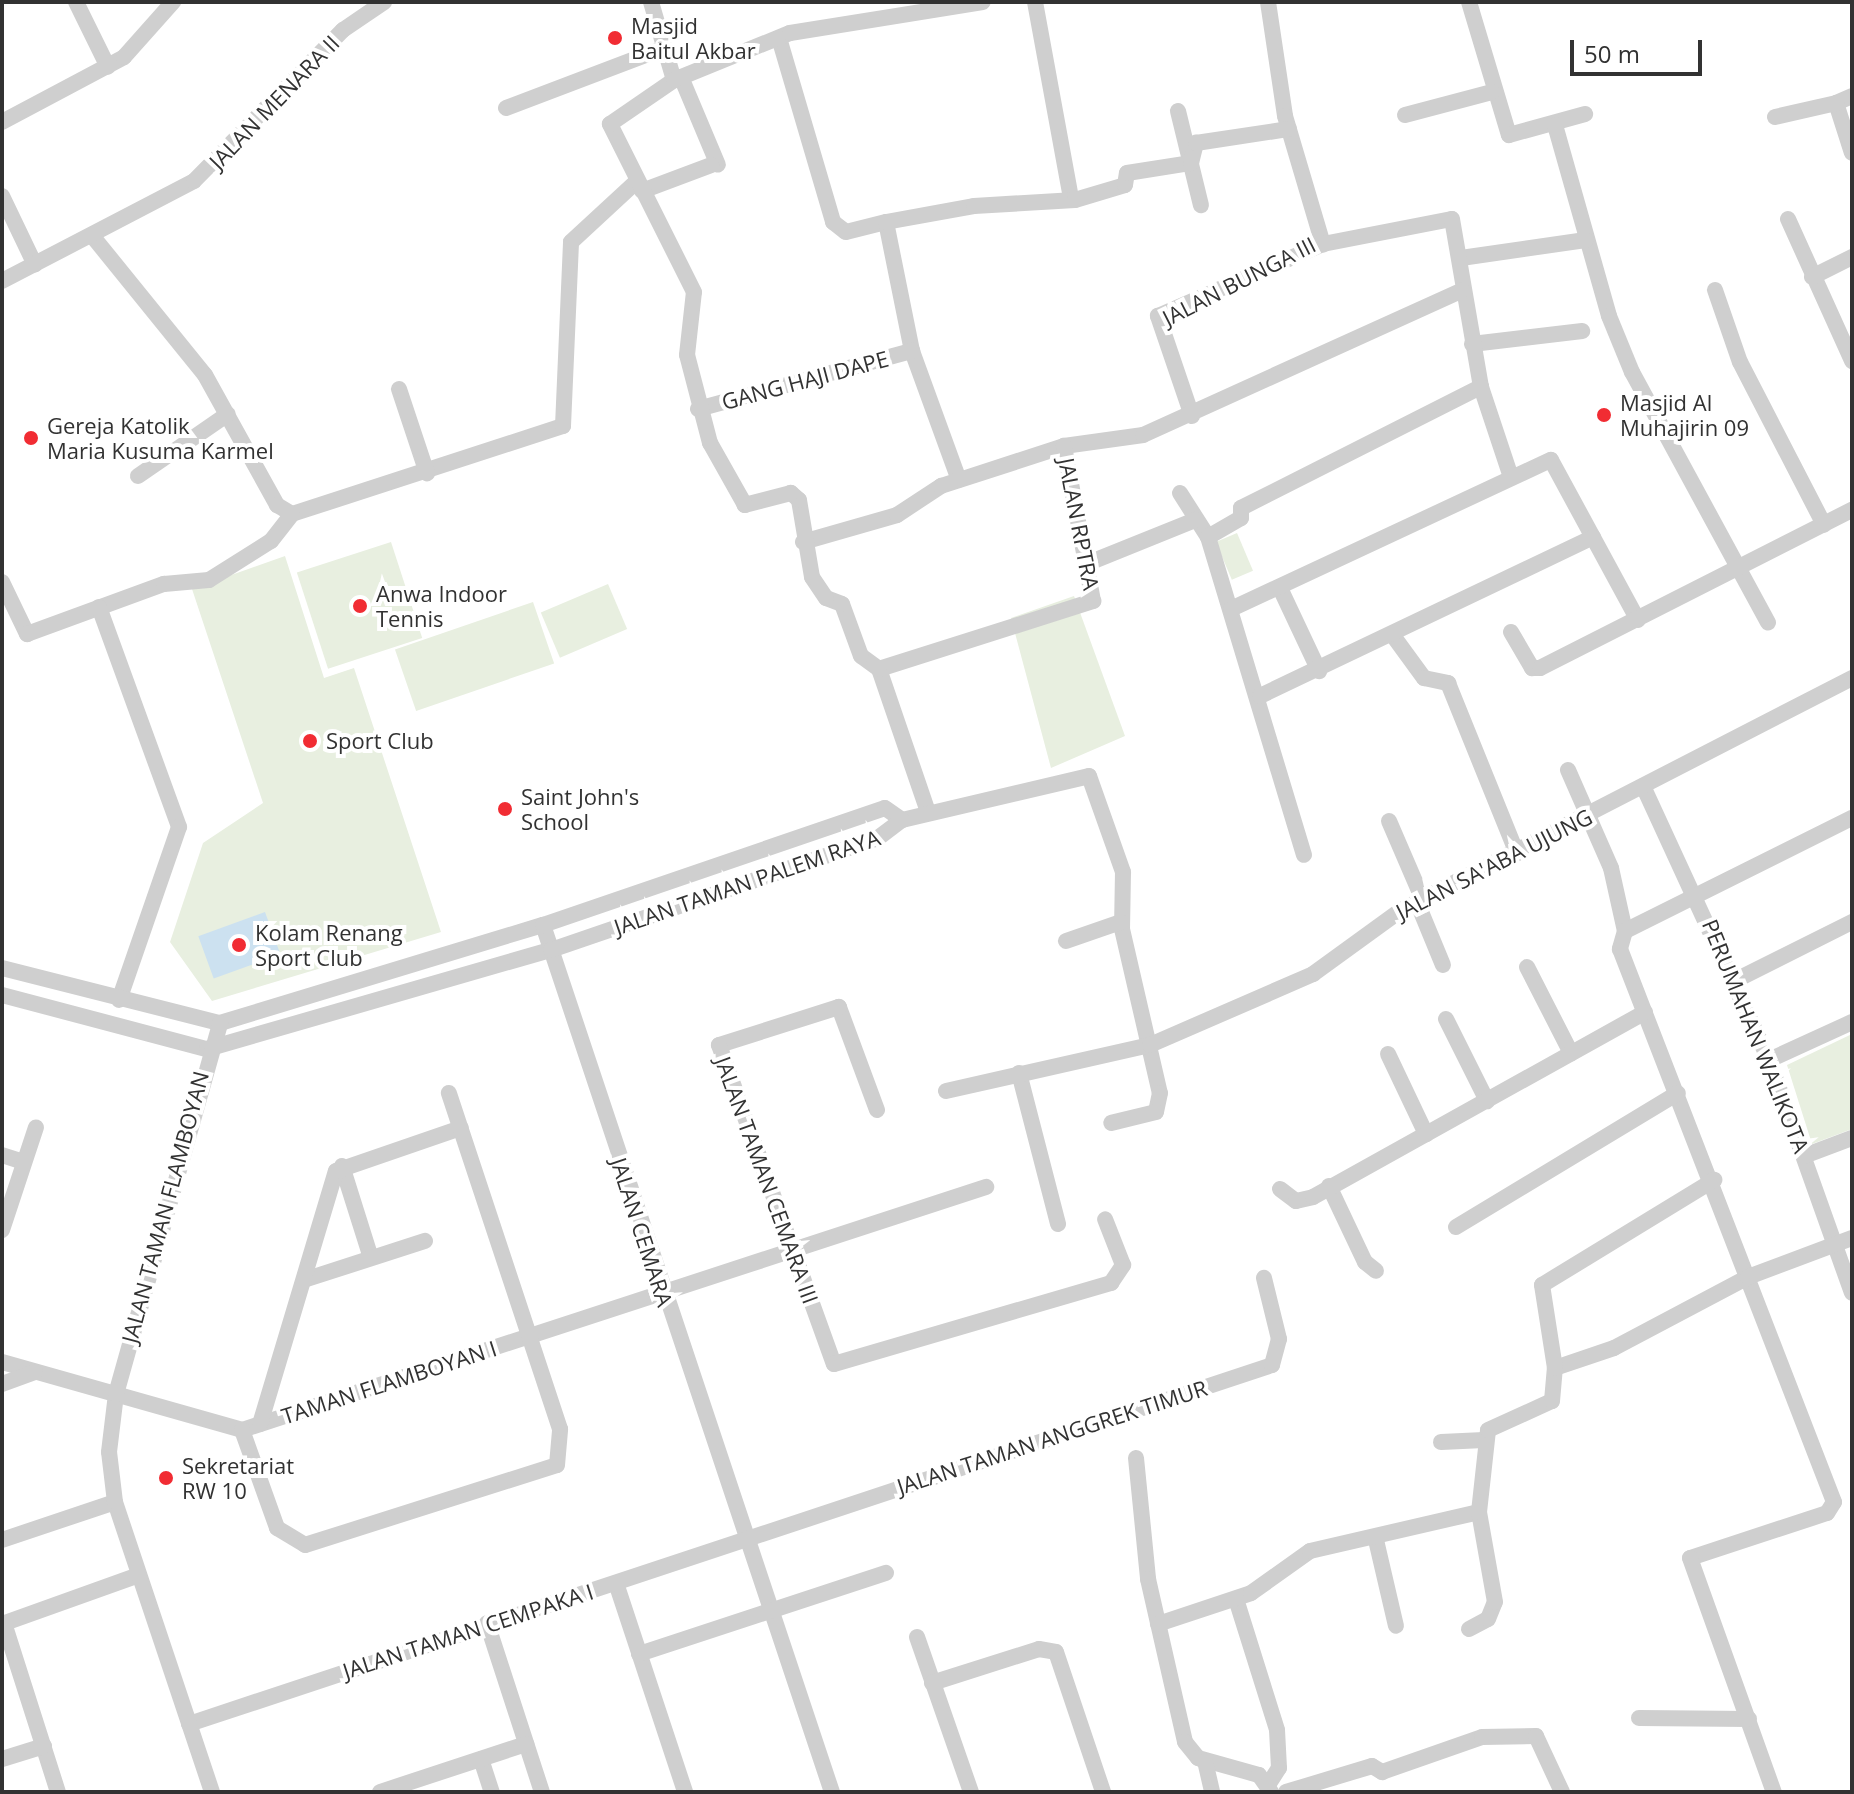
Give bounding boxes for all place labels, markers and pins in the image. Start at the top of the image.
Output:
place label: Masjid Baitul Akbar [631,12,756,64]
marker: Masjid Baitul Akbar [606,29,624,47]
place label: Masjid Al Muhajirin 09 [1620,389,1749,440]
marker: Masjid Al Muhajirin 09 [1595,406,1613,424]
place label: Gereja Katolik Maria Kusuma Karmel [47,412,274,464]
marker: Gereja Katolik Maria Kusuma Karmel [22,429,40,447]
place label: Anwa Indoor Tennis [376,580,507,632]
marker: Anwa Indoor Tennis [351,597,369,615]
place label: Sport Club [326,728,434,754]
marker: Sport Club [301,732,319,750]
place label: Saint John's School [521,783,639,834]
marker: Saint John's School [496,800,514,818]
place label: Kolam Renang Sport Club [255,919,403,970]
marker: Kolam Renang Sport Club [230,936,248,954]
place label: Sekretariat RW 10 [182,1452,294,1504]
marker: Sekretariat RW 10 [157,1469,175,1487]

